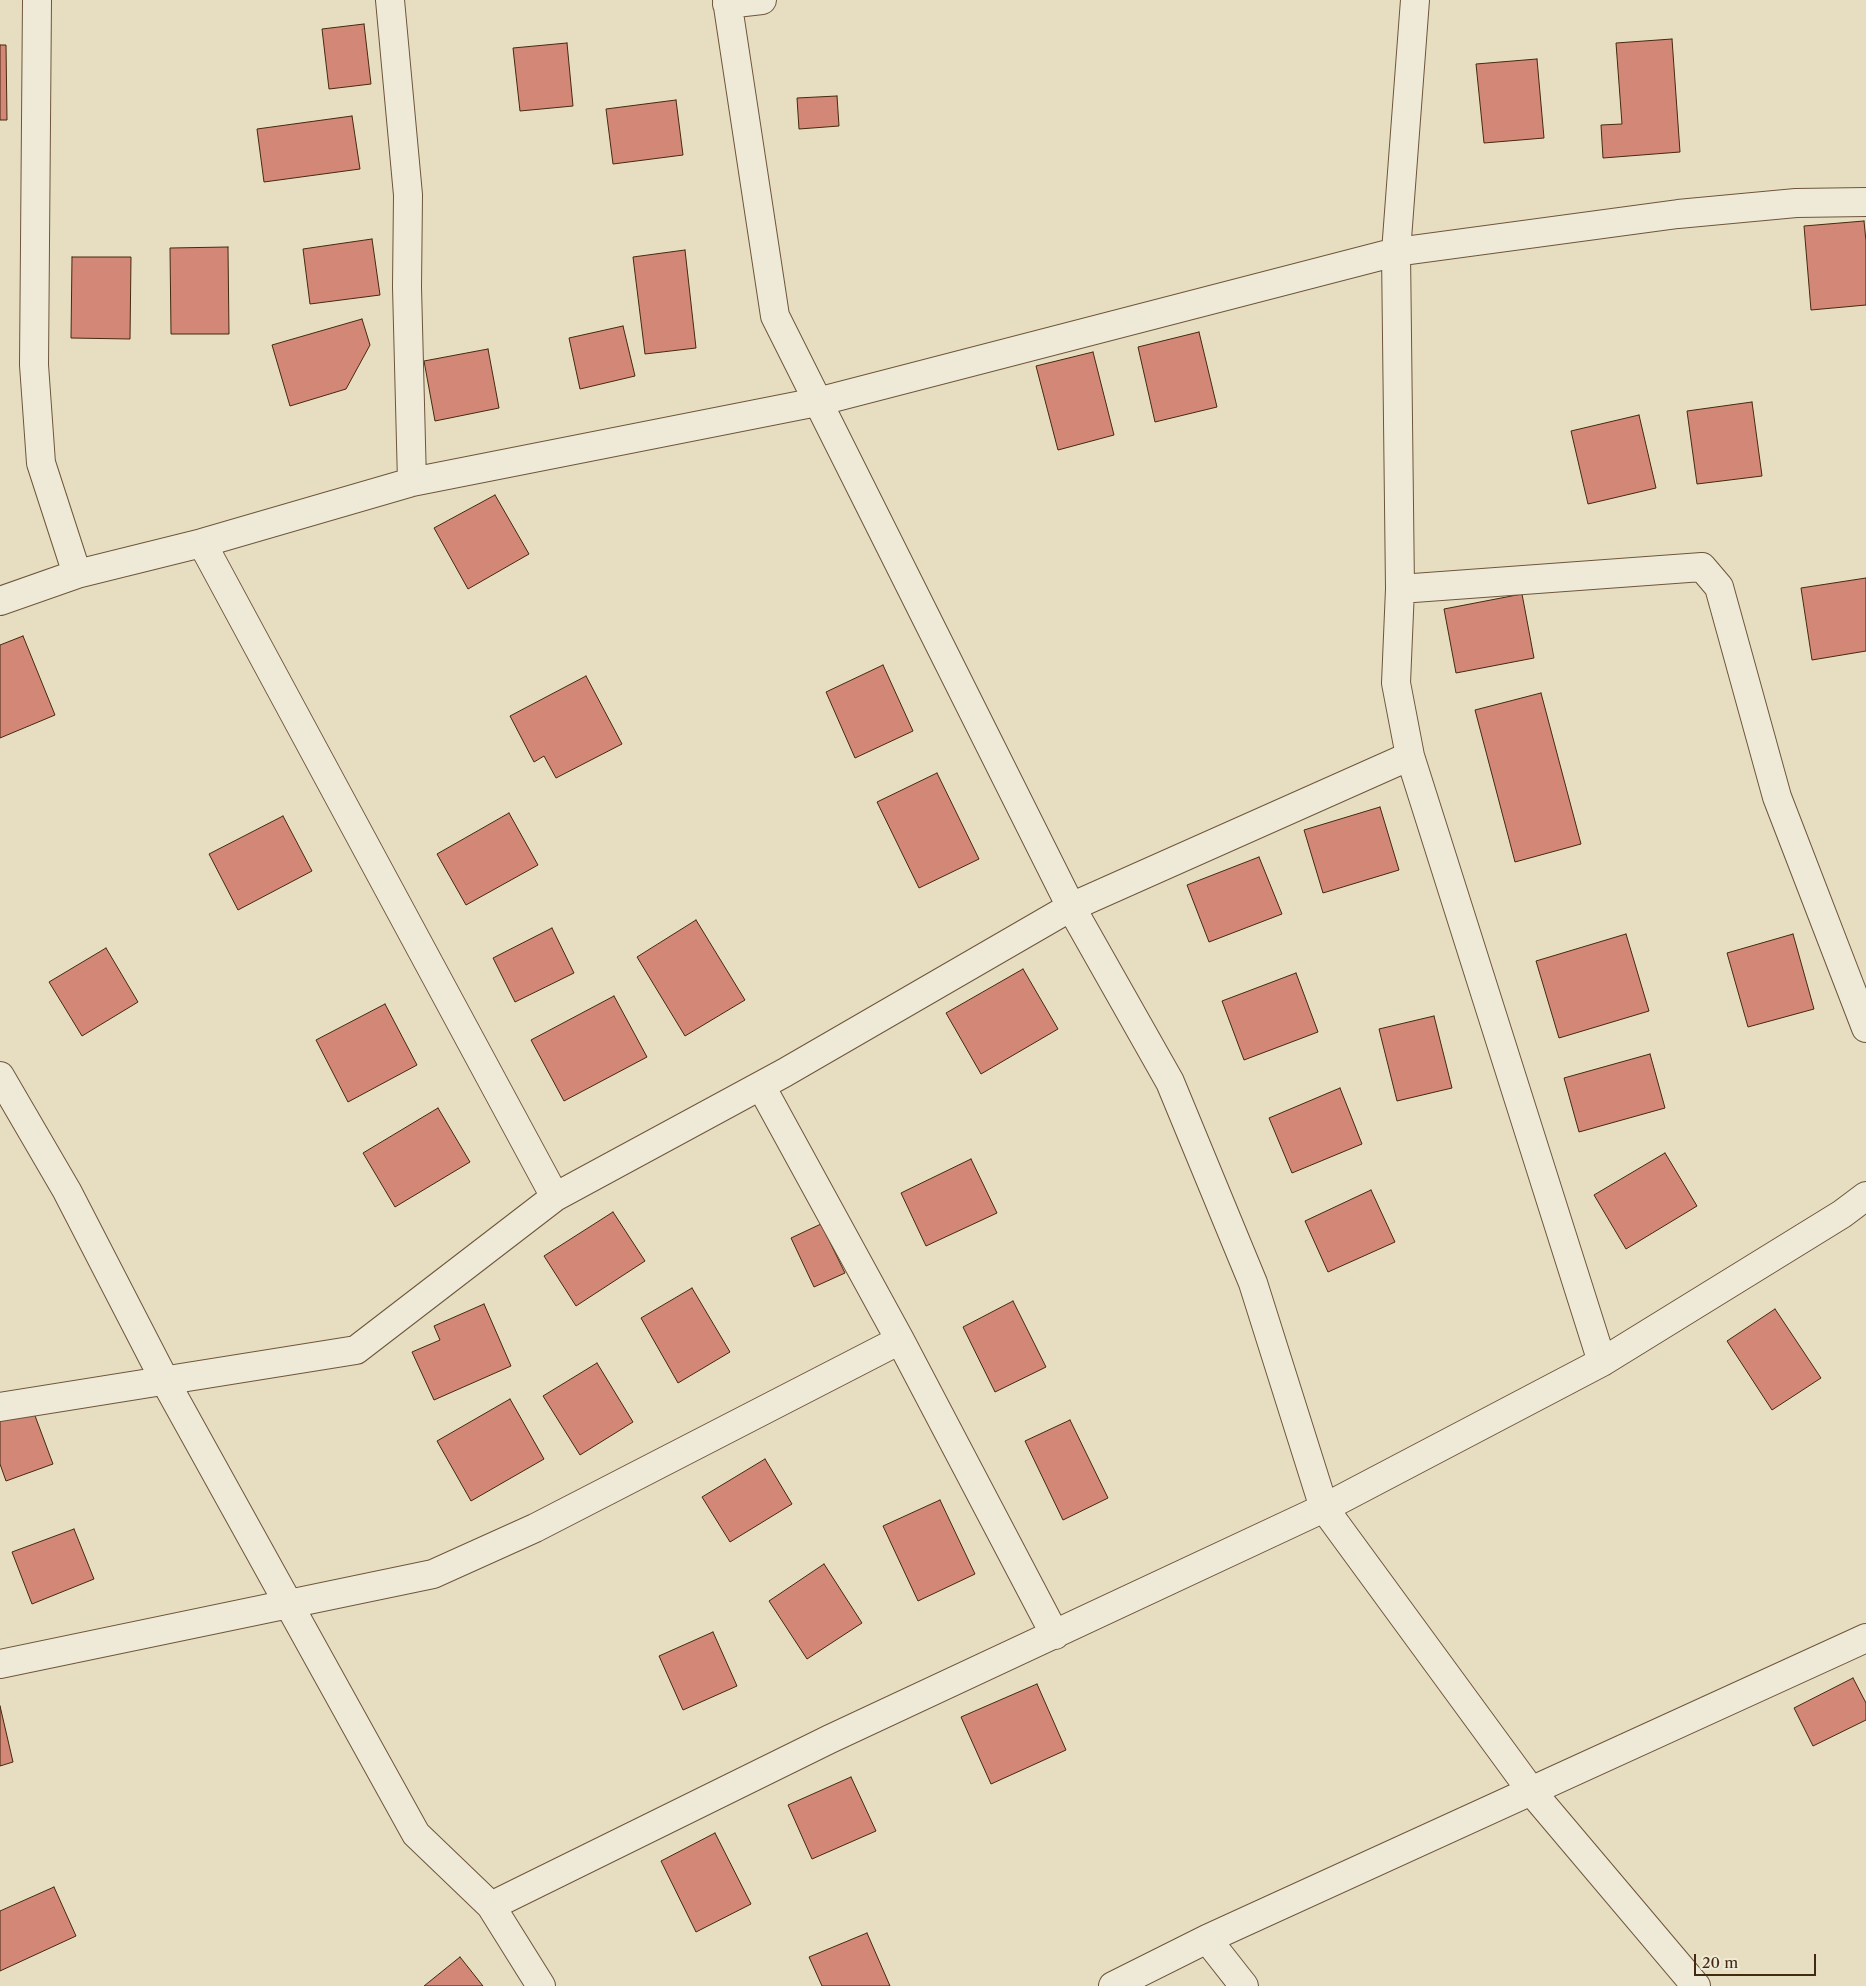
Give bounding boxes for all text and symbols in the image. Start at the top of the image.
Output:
scale bar [1696,1944,1818,1976]
text: 20 m [1702,1953,1738,1972]

